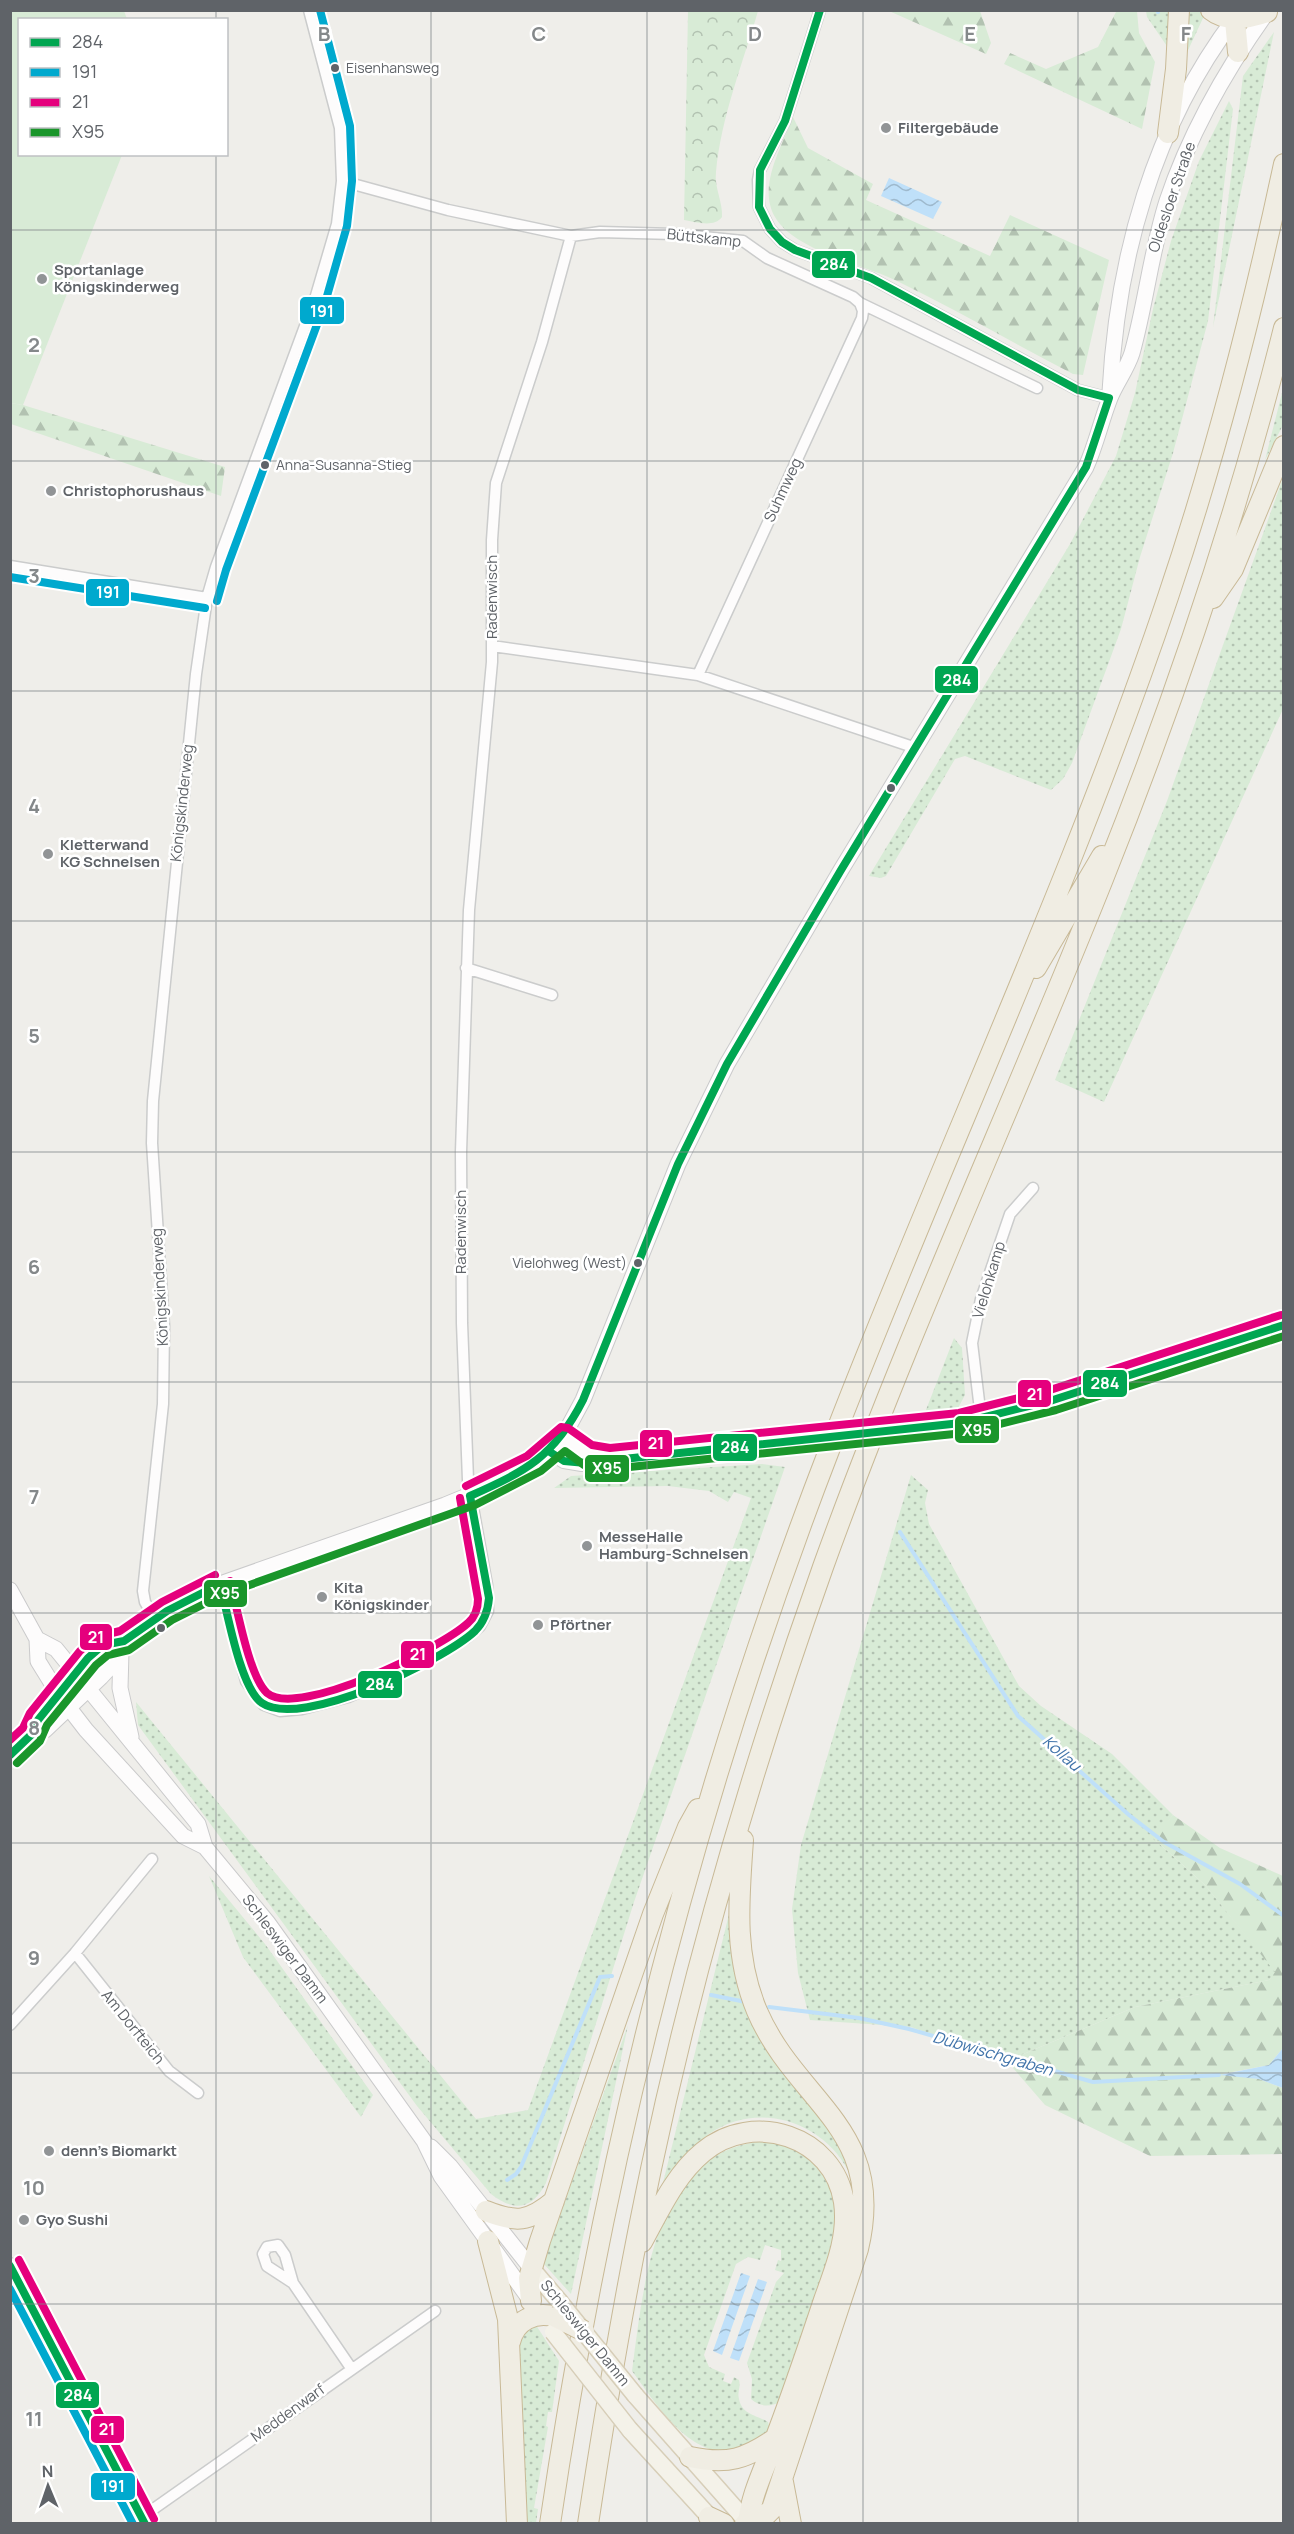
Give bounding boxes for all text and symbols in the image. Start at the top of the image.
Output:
legend [18,18,228,156]
text: B [318,20,331,47]
text: C [532,20,546,47]
text: D [748,20,762,47]
text: E [964,20,976,47]
text: F [1181,20,1192,47]
text: 284 [72,29,103,53]
place label: Eisenhansweg [346,58,439,77]
text: 191 [72,59,97,83]
marker: Eisenhansweg [329,62,341,74]
text: 21 [72,89,89,113]
place label: Filtergebäude [898,117,999,138]
text: X95 [72,119,104,143]
marker: Filtergebäude [879,121,893,135]
street label: Oldesloer Straße [1143,138,1200,255]
street label: Büttskamp [666,223,742,252]
line badge: 284 [811,250,856,279]
text: 284 [819,253,849,275]
place label: Sportanlage Königskinderweg [54,259,179,297]
marker: Sportanlage Königskinderweg [35,272,49,286]
line badge: 191 [299,296,345,325]
text: 191 [310,300,334,322]
text: 2 [28,331,40,358]
street label: Suhmweg [759,454,807,525]
place label: Anna-Susanna-Stieg [276,455,412,474]
marker: Anna-Susanna-Stieg [259,459,271,471]
place label: Christophorushaus [63,480,204,501]
marker: Christophorushaus [44,484,58,498]
street label: Radenwisch [481,555,502,639]
text: 3 [28,562,40,589]
line badge: 191 [85,578,130,607]
text: 191 [96,581,120,603]
line badge: 284 [934,665,979,694]
text: 284 [942,669,972,691]
street label: Königskinderweg [165,743,198,863]
unlabelled marker [885,782,897,794]
text: 4 [28,792,40,819]
place label: Kletterwand KG Schnelsen [60,834,160,872]
marker: Kletterwand KG Schnelsen [41,847,55,861]
text: 5 [28,1022,40,1049]
street label: Radenwisch [450,1190,471,1274]
street label: Königskinderweg [146,1228,173,1347]
street label: Vielohkamp [967,1239,1010,1321]
text: 6 [28,1253,40,1280]
place label: Vielohweg (West) [512,1253,627,1272]
marker: Vielohweg (West) [632,1257,644,1269]
line badge: 284 [1082,1369,1128,1398]
text: 284 [1090,1372,1120,1394]
line badge: 21 [1017,1379,1052,1408]
text: 21 [1027,1383,1043,1405]
line badge: X95 [954,1415,1000,1444]
text: X95 [962,1419,992,1441]
line badge: 21 [639,1429,673,1458]
text: 21 [648,1432,664,1454]
line badge: 284 [712,1433,758,1462]
text: 284 [720,1436,750,1458]
line badge: X95 [584,1454,630,1483]
text: X95 [592,1457,622,1479]
text: 7 [29,1483,39,1510]
place label: MesseHalle Hamburg-Schnelsen [599,1526,748,1564]
marker: MesseHalle Hamburg-Schnelsen [580,1539,594,1553]
place label: Kita Königskinder [334,1577,429,1615]
line badge: X95 [203,1579,248,1608]
text: X95 [210,1582,240,1604]
marker: Kita Königskinder [315,1590,329,1604]
place label: Pförtner [550,1614,612,1635]
marker: Pförtner [531,1618,545,1632]
unlabelled marker [155,1622,167,1634]
line badge: 21 [79,1623,113,1651]
text: 21 [88,1626,104,1648]
line badge: 21 [400,1640,435,1669]
text: 21 [410,1643,426,1665]
line badge: 284 [357,1670,403,1699]
text: 284 [365,1673,395,1695]
text: 8 [28,1714,40,1741]
water label: Kollau [1038,1730,1087,1777]
street label: Schleswiger Damm [238,1890,333,2007]
text: 9 [28,1944,40,1971]
street label: Am Dorfteich [97,1985,170,2068]
water label: Dübwischgraben [930,2025,1056,2081]
place label: denn's Biomarkt [61,2140,177,2161]
marker: denn's Biomarkt [42,2144,56,2158]
text: 10 [23,2174,45,2201]
place label: Gyo Sushi [36,2209,108,2230]
marker: Gyo Sushi [17,2213,31,2227]
street label: Schleswiger Damm [536,2275,635,2390]
street label: Meddenwarf [246,2378,330,2447]
line badge: 284 [55,2381,100,2409]
text: 284 [63,2384,93,2406]
text: 11 [25,2405,43,2432]
line badge: 21 [90,2415,125,2444]
text: 21 [99,2418,115,2440]
north arrow [18,2456,78,2516]
text: N [41,2460,54,2482]
line badge: 191 [90,2472,136,2501]
text: 191 [101,2475,125,2497]

